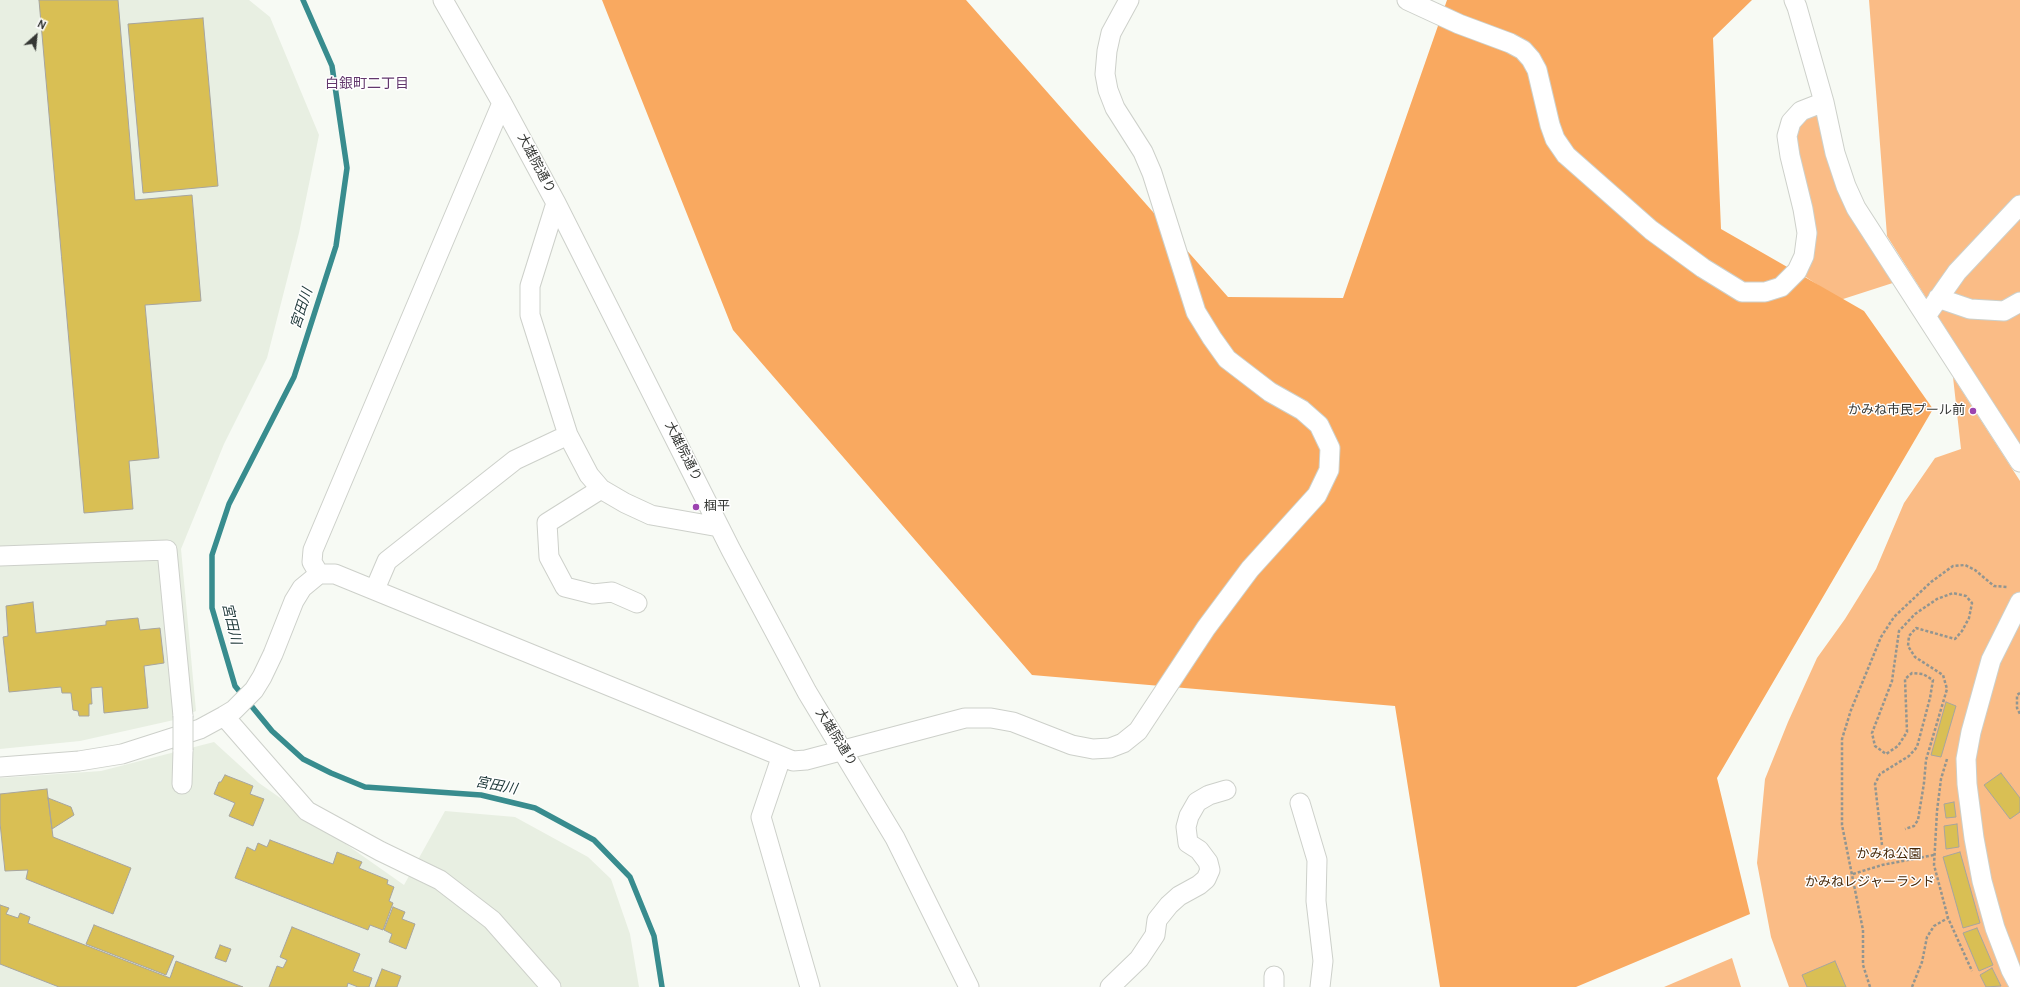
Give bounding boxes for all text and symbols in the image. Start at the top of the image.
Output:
north arrow [16,16,56,56]
text: N [35,17,48,33]
district label: 白銀町二丁目 [325,77,409,93]
street label: 大雄院通り [513,132,557,196]
water label: 宮田川 [289,286,317,332]
place label: かみね市民プール前 [1848,403,1965,419]
marker: かみね市民プール前 [1968,406,1978,416]
street label: 大雄院通り [660,420,704,484]
place label: 椢平 [704,499,730,515]
marker: 椢平 [691,502,701,512]
water label: 宮田川 [217,602,243,646]
street label: 大雄院通り [811,706,859,770]
water label: 宮田川 [474,775,518,799]
park label: かみね公園 [1857,847,1921,863]
park label: かみねレジャーランド [1805,875,1935,891]

